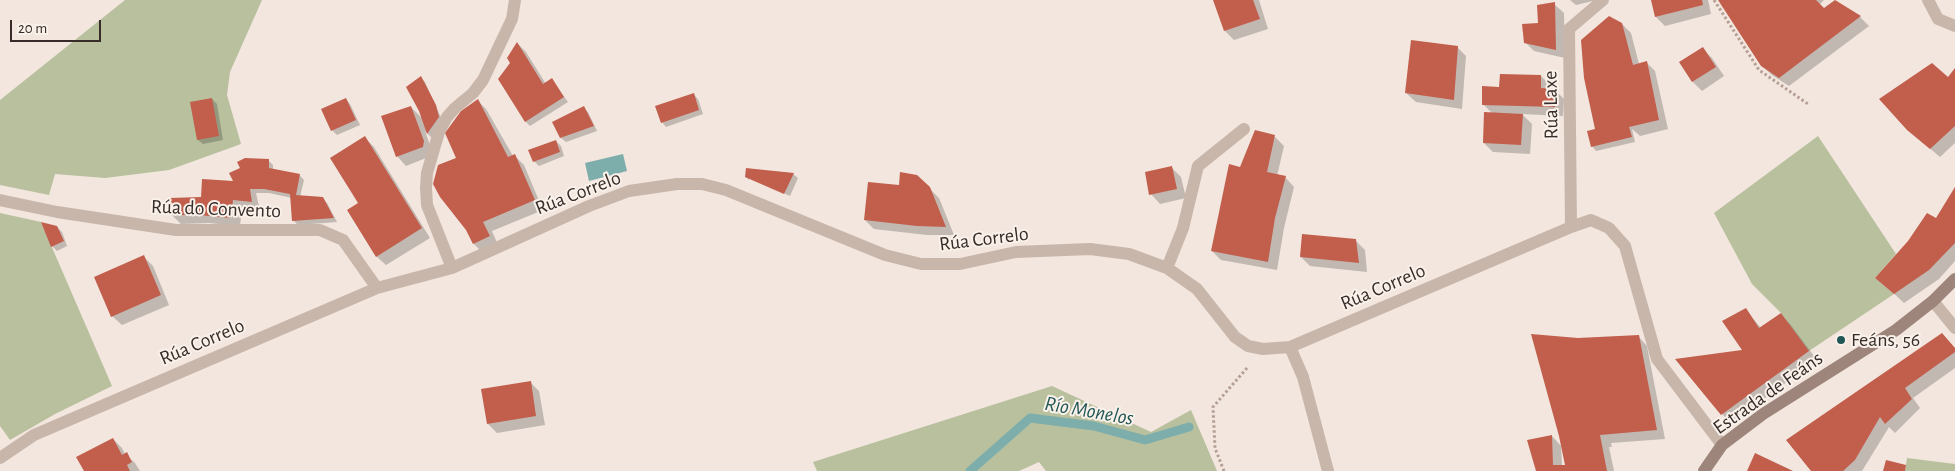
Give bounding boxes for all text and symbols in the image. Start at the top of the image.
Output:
scale bar [12,10,104,42]
text: 20 m [18,21,47,36]
street label: Rúa Laxe [1538,70,1564,140]
street label: Rúa Correlo [532,166,624,220]
street label: Rúa do Convento [151,195,281,223]
street label: Rúa Correlo [938,222,1030,256]
street label: Rúa Correlo [1337,258,1429,316]
street label: Rúa Correlo [156,313,248,371]
place label: Feáns, 56 [1851,328,1920,352]
marker: Feáns, 56 [1835,334,1847,346]
street label: Estrada de Feáns [1708,346,1828,440]
water label: Río Monelos [1043,391,1135,431]

